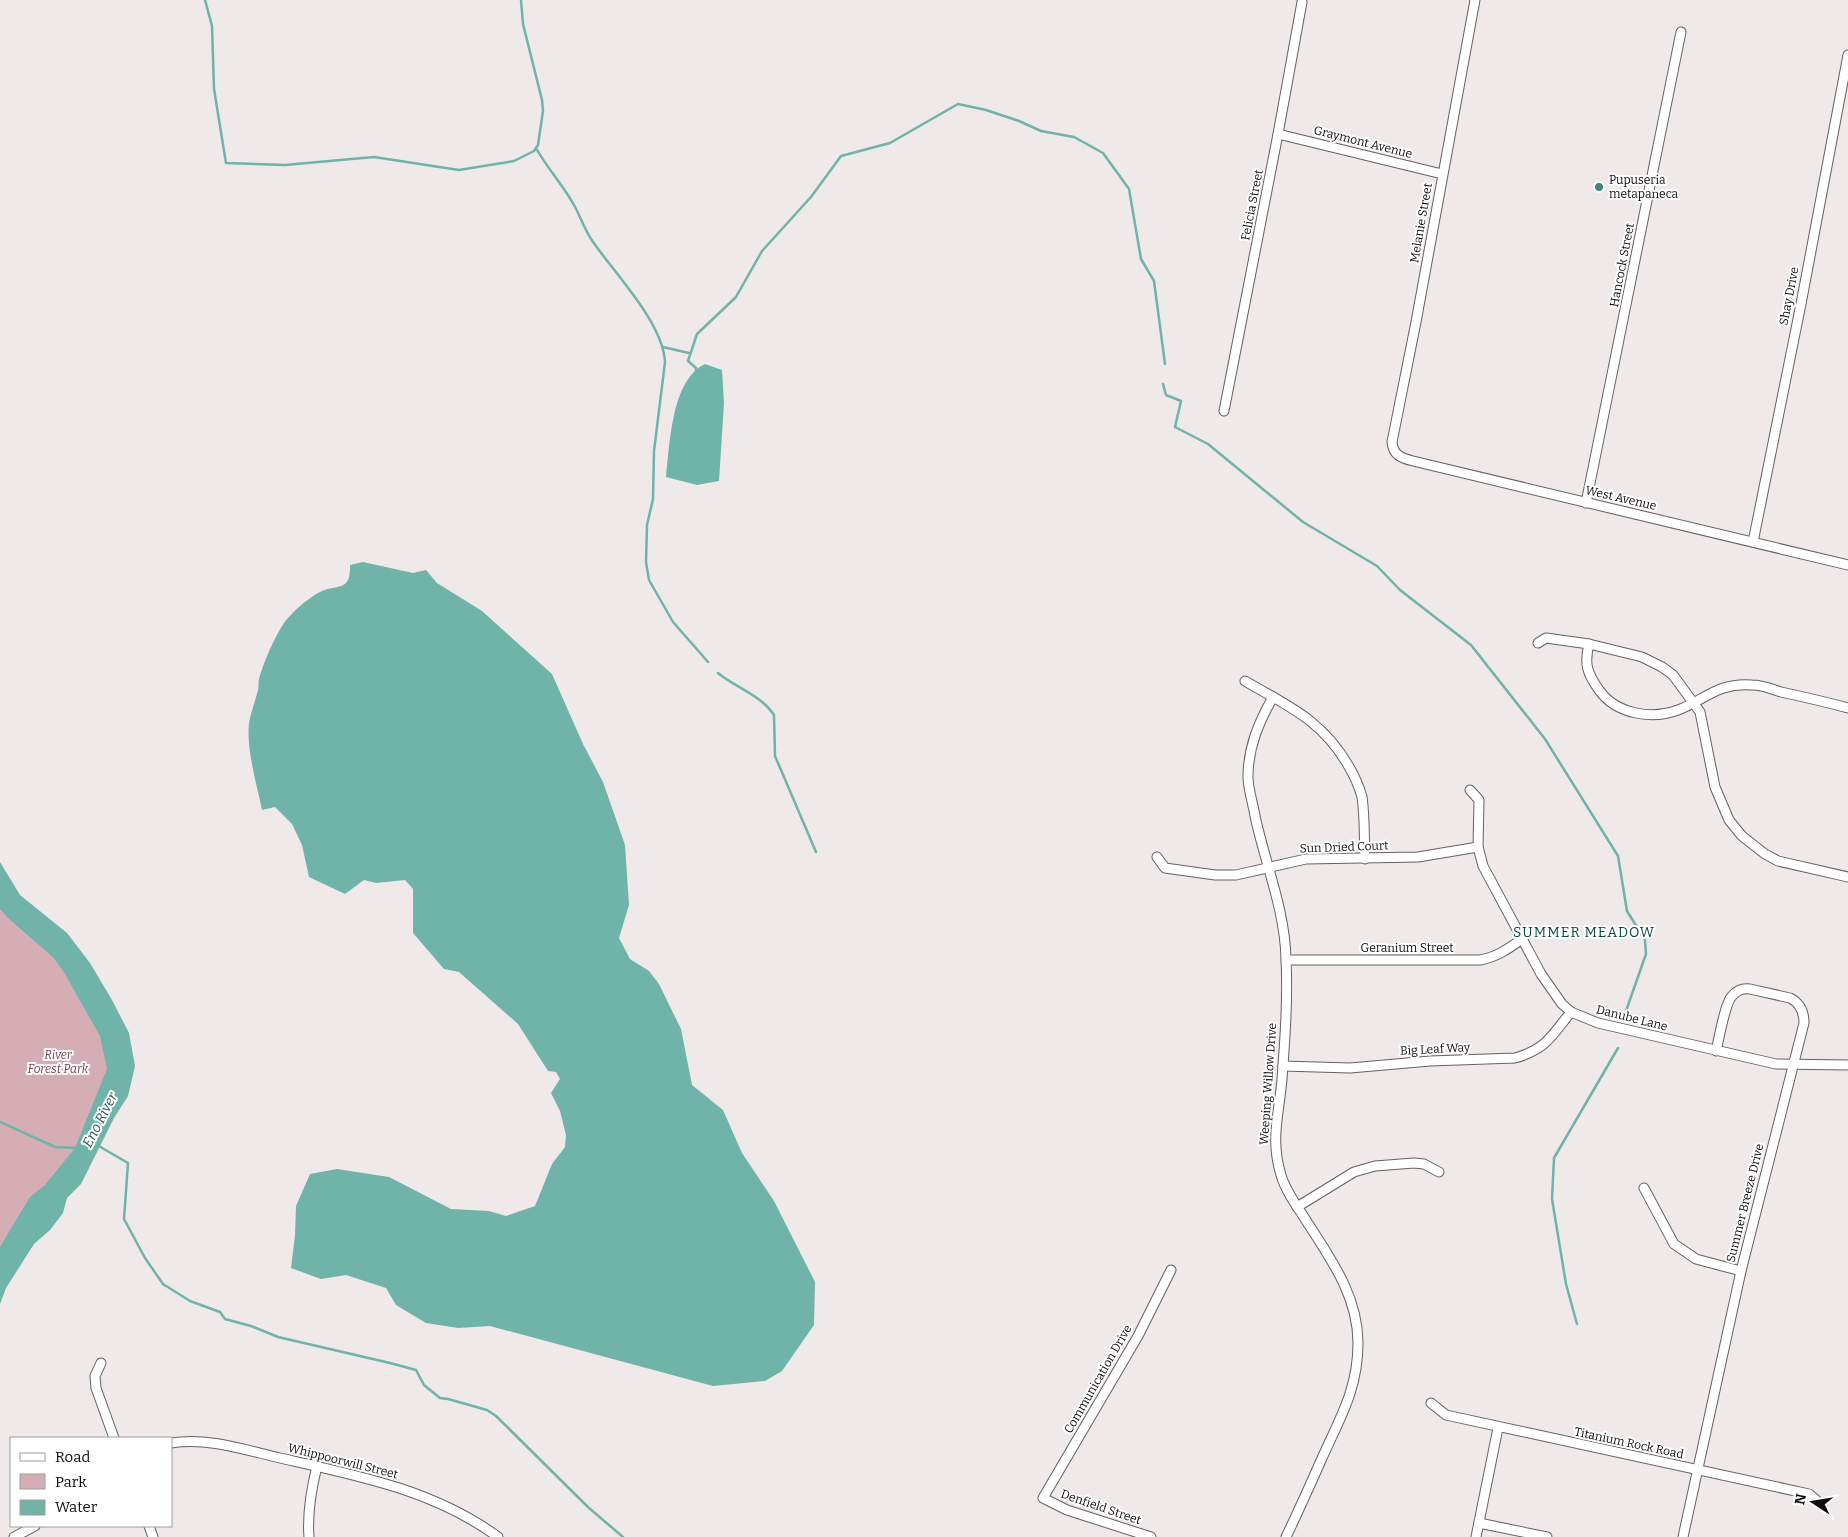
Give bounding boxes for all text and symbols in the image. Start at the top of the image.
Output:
street label: Graymont Avenue [1312,123,1414,161]
street label: Felicia Street [1238,168,1266,242]
place label: Pupuseria metapaneca [1609,173,1679,201]
street label: Melanie Street [1407,181,1435,264]
marker: Pupuseria metapaneca [1593,181,1605,193]
street label: Hancock Street [1607,221,1637,308]
street label: Shay Drive [1776,266,1802,326]
street label: West Avenue [1584,483,1658,513]
street label: Sun Dried Court [1299,838,1389,856]
district label: SUMMER MEADOW [1513,924,1655,941]
street label: Geranium Street [1360,941,1454,955]
street label: Danube Lane [1595,1002,1669,1034]
street label: Weeping Willow Drive [1257,1022,1279,1146]
street label: Big Leaf Way [1400,1040,1471,1058]
park label: River Forest Park [28,1048,89,1076]
water label: Eno River [79,1089,122,1150]
street label: Summer Breeze Drive [1724,1142,1766,1264]
street label: Communication Drive [1061,1322,1135,1436]
street label: Titanium Rock Road [1573,1425,1685,1461]
legend [10,1437,172,1527]
street label: Whippoorwill Street [286,1441,400,1482]
text: Road [55,1448,90,1466]
text: Park [55,1473,87,1491]
north arrow [1788,1477,1838,1527]
street label: Denfield Street [1059,1487,1144,1528]
text: N [1791,1492,1810,1506]
text: Water [55,1498,98,1516]

